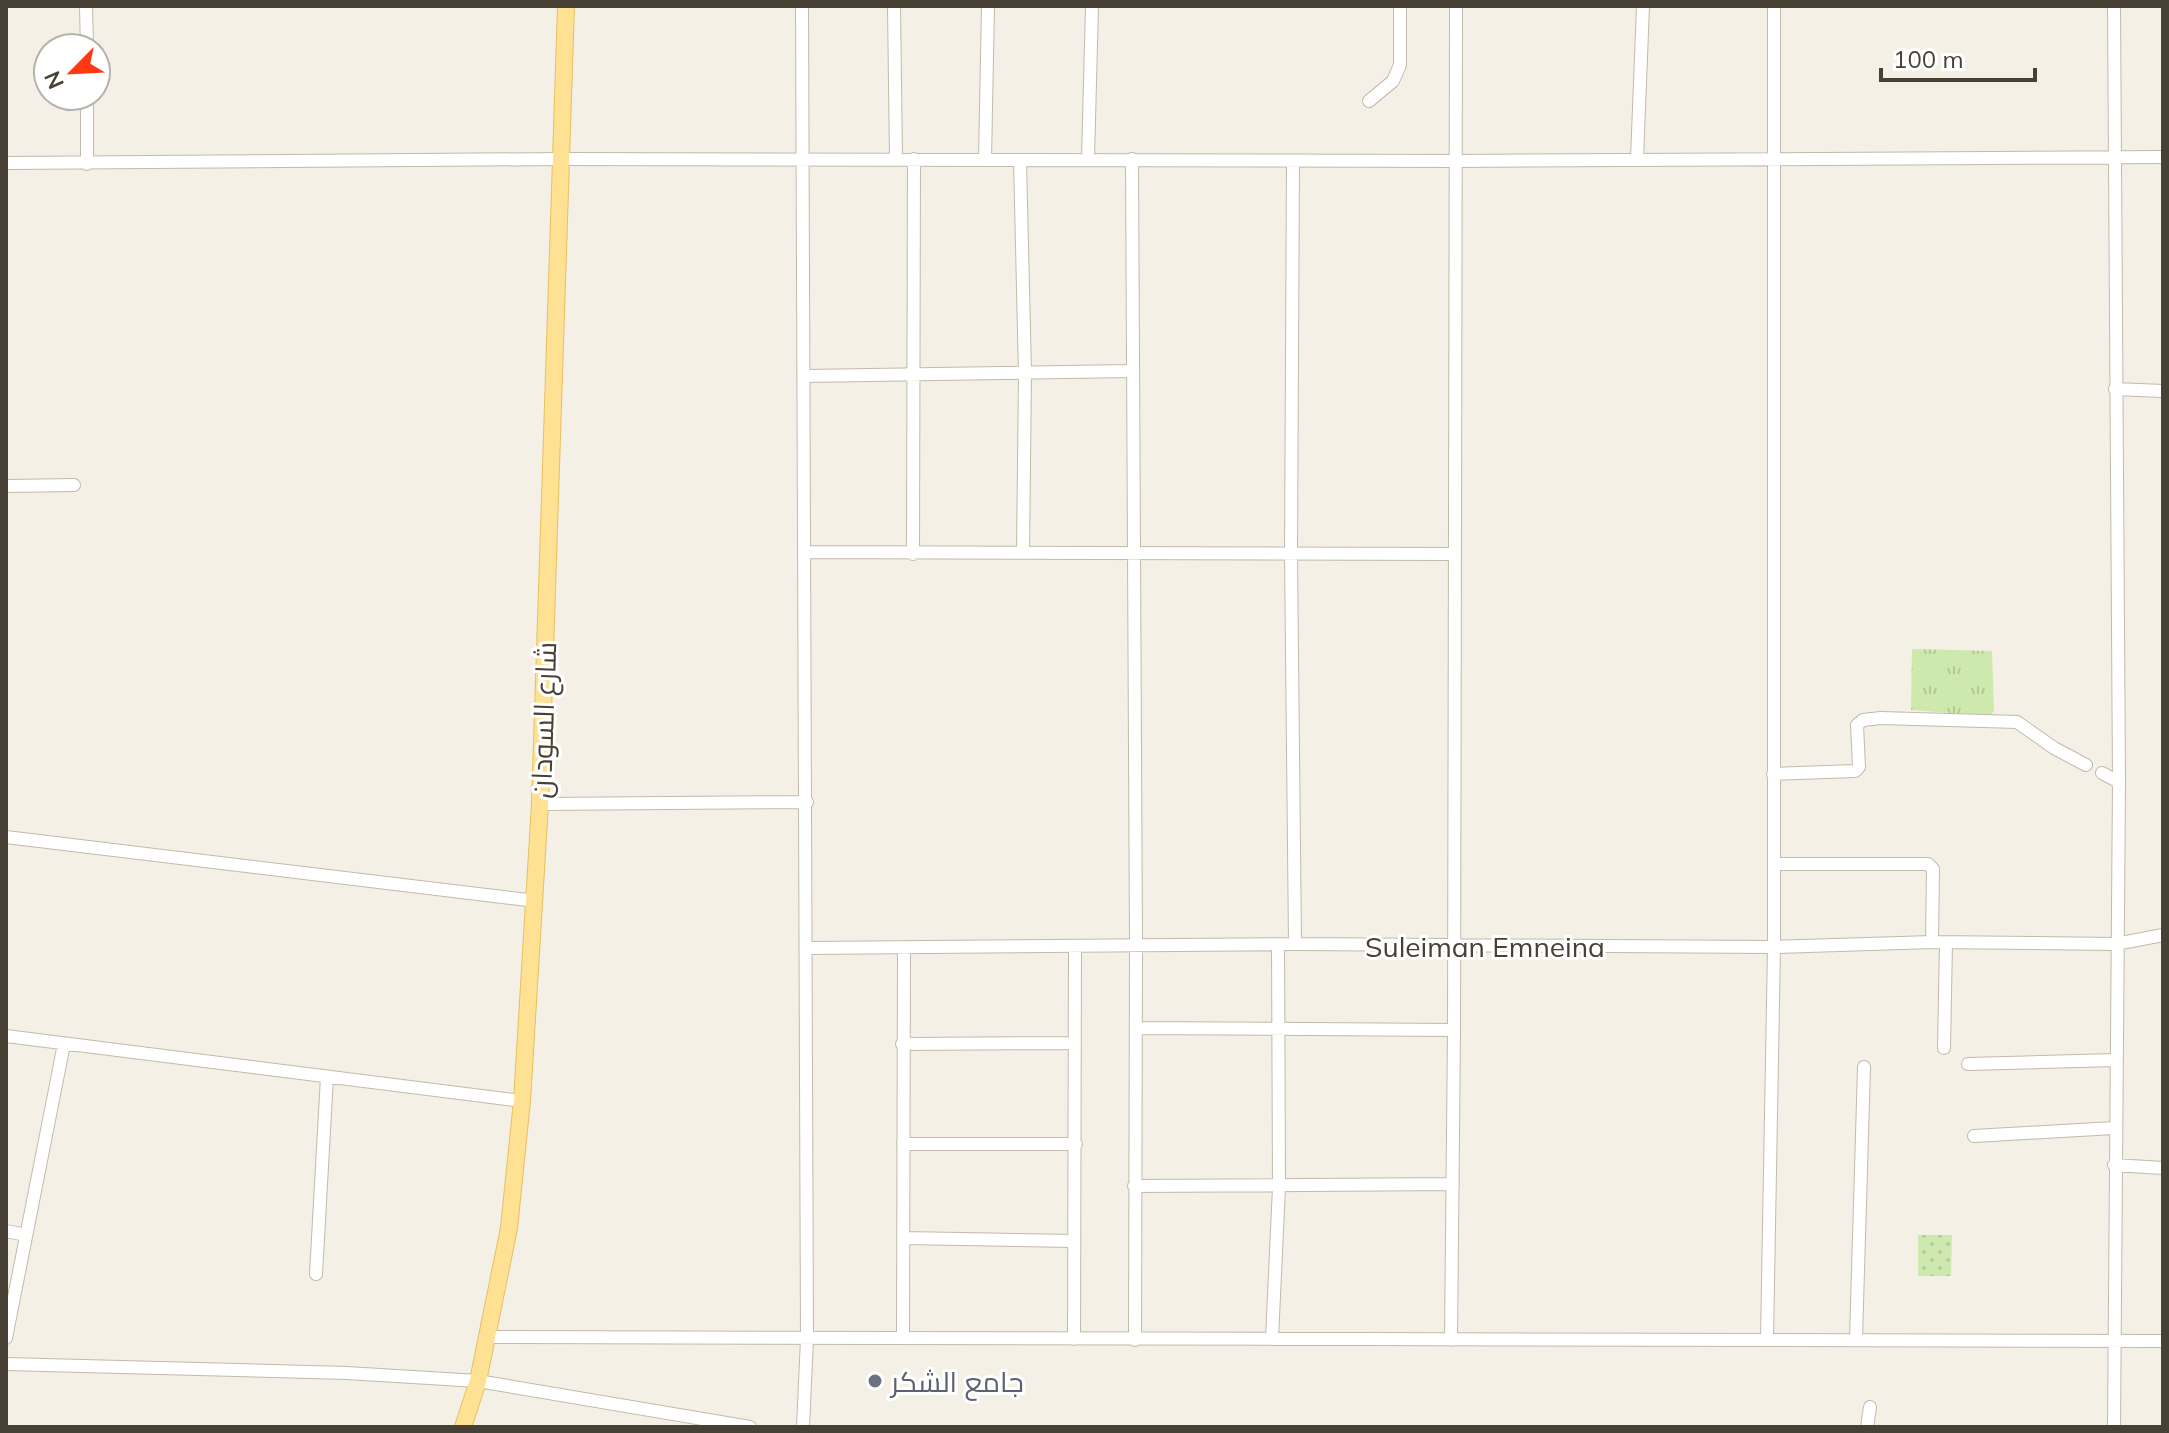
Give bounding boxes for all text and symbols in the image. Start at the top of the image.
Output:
north arrow [32,32,112,112]
scale bar [1881,32,2035,82]
text: 100 m [1893,44,1964,74]
text: N [38,67,70,93]
street label: شارع السودان [523,641,565,799]
street label: Suleiman Emneina [1365,929,1605,964]
place label: جامع الشكر [889,1364,1024,1401]
marker: جامع الشكر [866,1372,884,1390]

